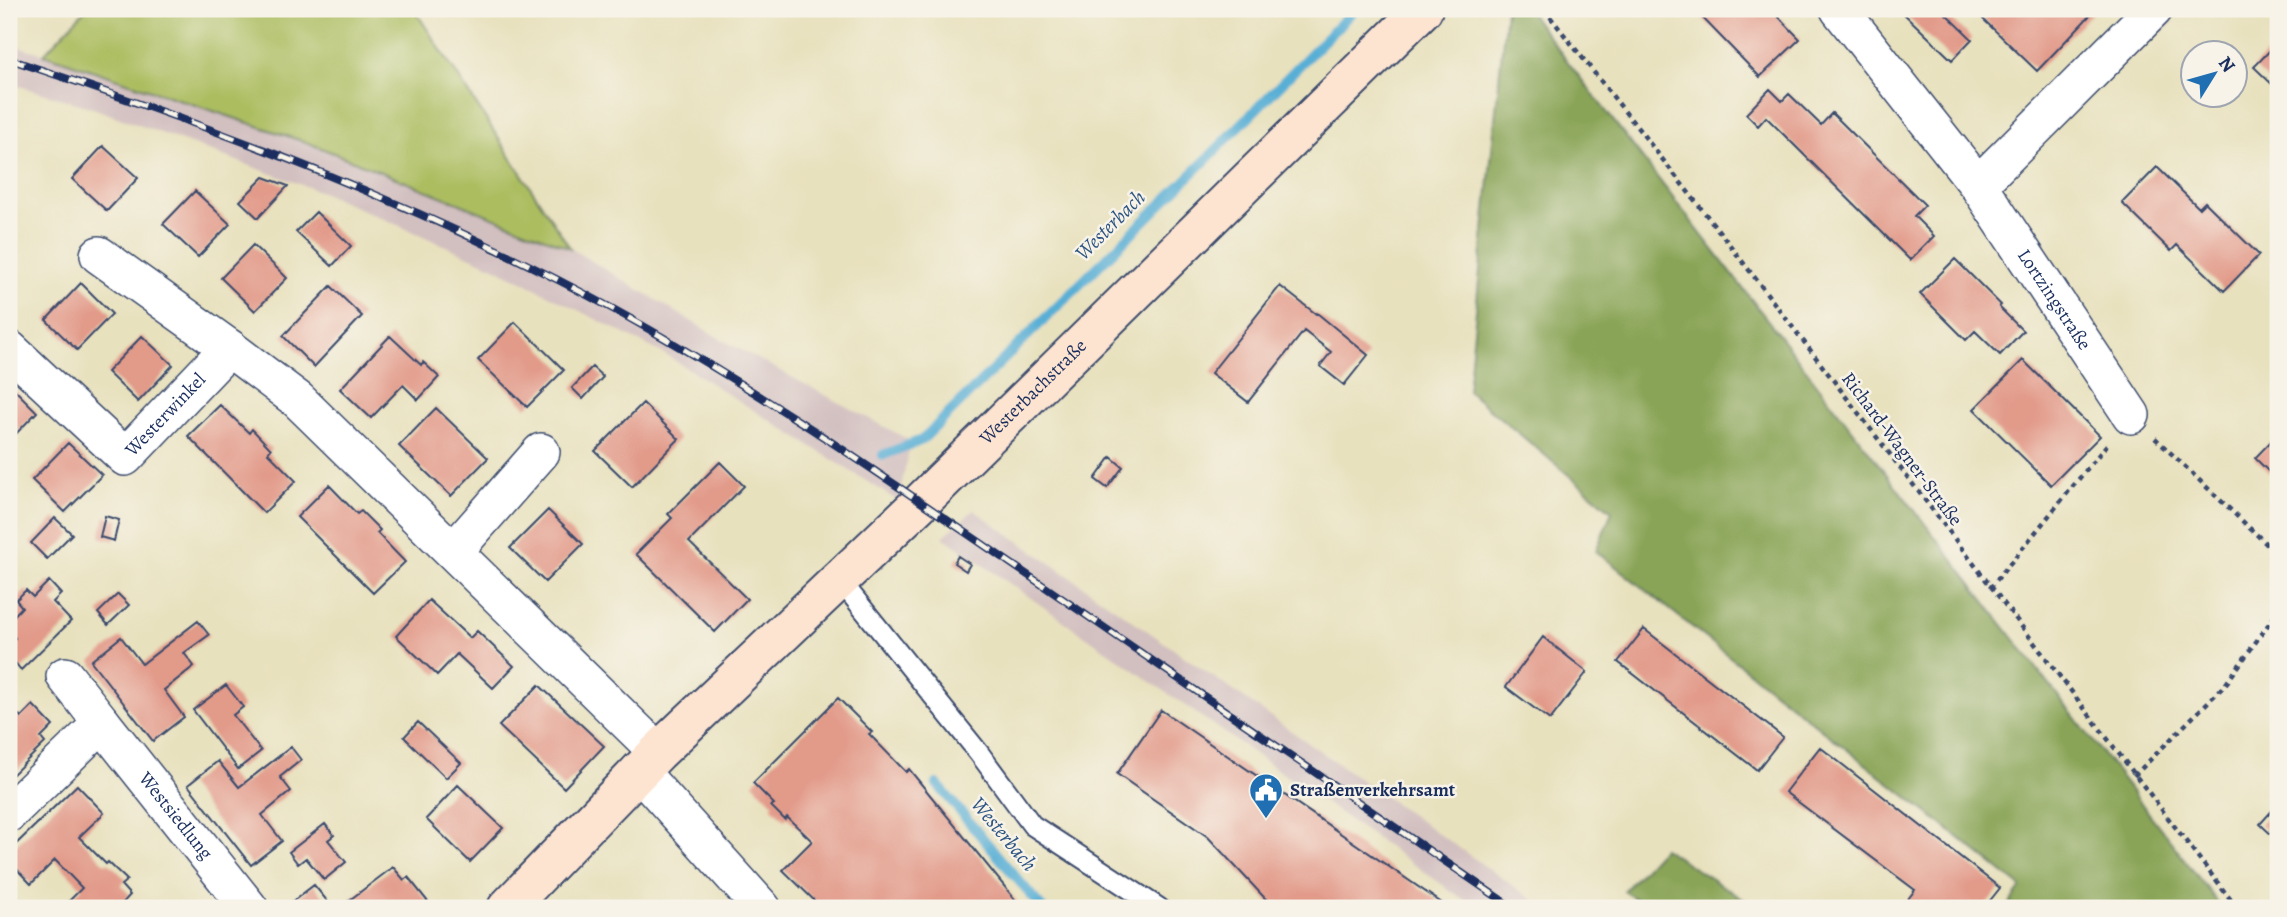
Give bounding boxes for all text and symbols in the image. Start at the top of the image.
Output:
north arrow [2178,38,2248,108]
text: N [2212,51,2241,78]
water label: Westerbach [1069,184,1151,266]
street label: Lortzingstraße [2011,244,2097,355]
street label: Westerbachstraße [973,333,1092,451]
street label: Westerwinkel [119,367,212,463]
street label: Richard-Wagner-Straße [1836,367,1968,531]
street label: Westsiedlung [132,766,219,866]
public building icon: Straßenverkehrsamt [1247,771,1285,820]
place label: Straßenverkehrsamt [1290,777,1456,803]
water label: Westerbach [965,791,1043,877]

